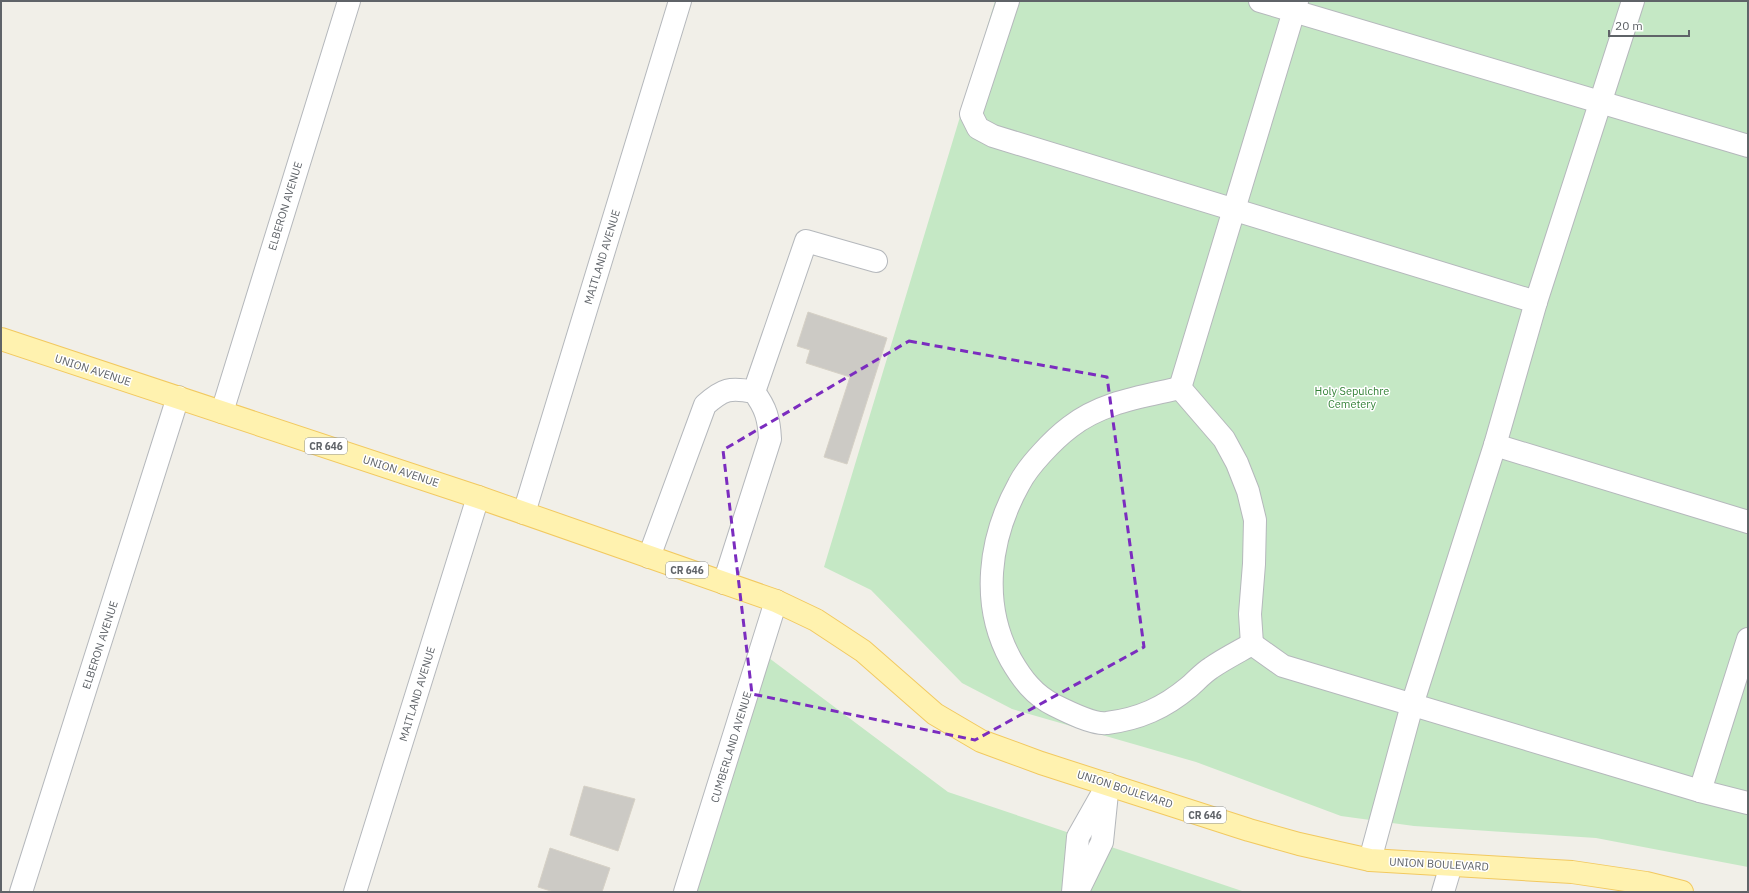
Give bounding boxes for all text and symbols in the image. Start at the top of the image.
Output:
scale bar [1609,12,1689,38]
text: 20 m [1615,18,1643,33]
street label: ELBERON AVENUE [265,160,305,252]
street label: MAITLAND AVENUE [581,208,623,306]
street label: UNION AVENUE [53,351,133,389]
park label: Holy Sepulchre Cemetery [1315,384,1389,411]
road number: CR 646 [305,438,347,454]
street label: UNION AVENUE [361,452,441,490]
road number: CR 646 [666,562,708,578]
street label: ELBERON AVENUE [79,599,121,691]
street label: MAITLAND AVENUE [396,645,438,743]
street label: CUMBERLAND AVENUE [707,690,755,804]
street label: UNION BOULEVARD [1075,767,1175,811]
road number: CR 646 [1184,807,1226,823]
street label: UNION BOULEVARD [1389,854,1489,874]

